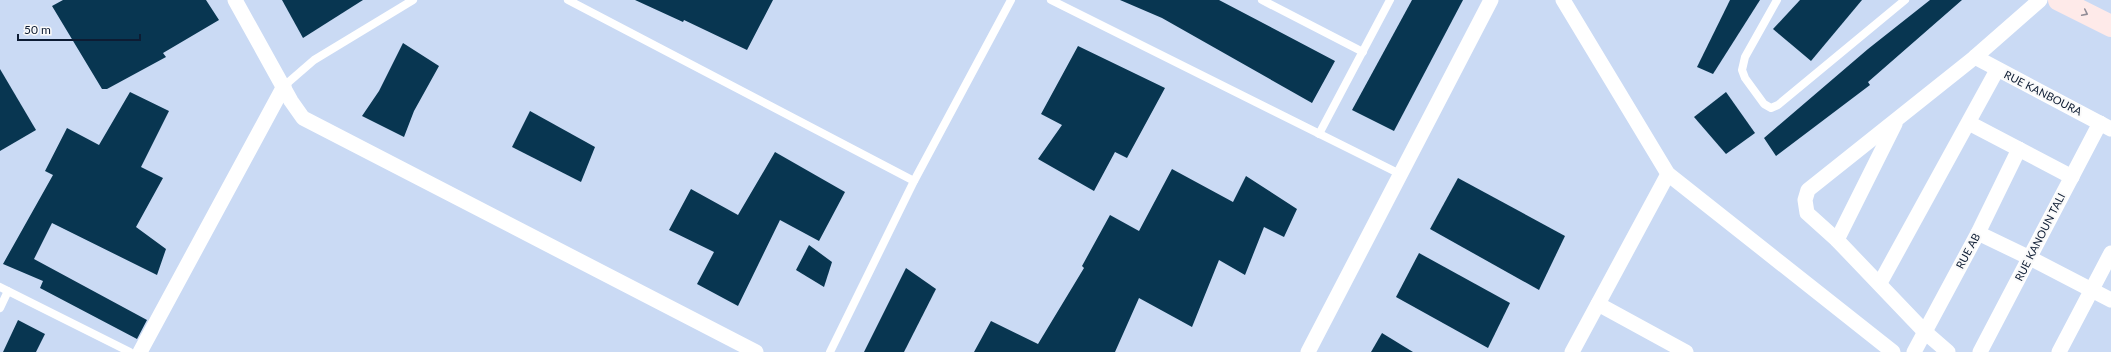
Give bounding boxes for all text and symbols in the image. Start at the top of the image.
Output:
one-way arrow [2081,8,2088,16]
scale bar [18,16,140,42]
text: 50 m [24,22,51,37]
street label: RUE KANBOURA [2002,67,2085,118]
street label: RUE KANOUN TALI [2012,191,2067,283]
street label: RUE AB [1953,231,1982,271]

